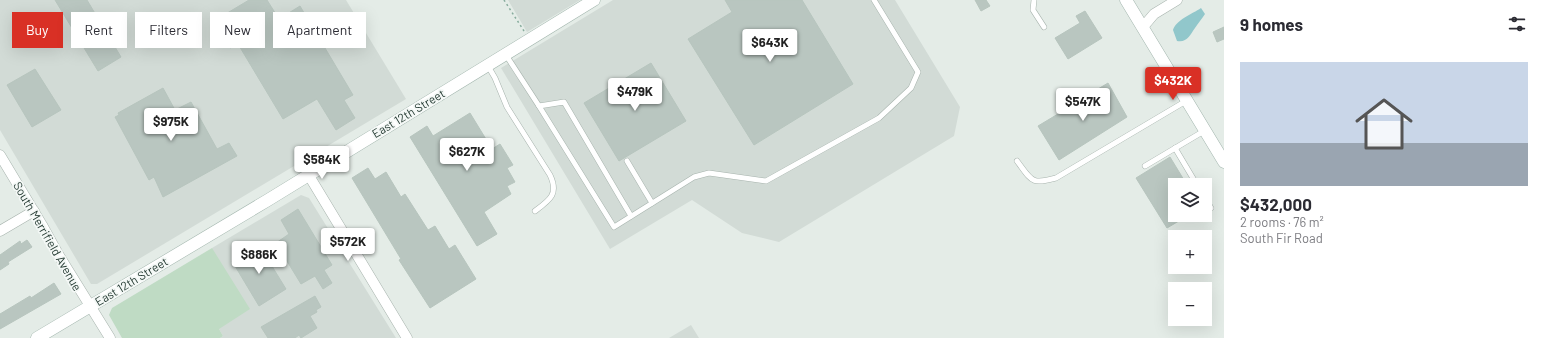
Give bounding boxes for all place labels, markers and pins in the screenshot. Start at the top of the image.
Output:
pin: $643K [742,29,798,63]
pin: $432K [1145,67,1201,101]
pin: $479K [607,78,663,112]
pin: $547K [1055,88,1111,122]
pin: $975K [143,108,199,142]
pin: $627K [439,138,495,172]
pin: $584K [294,146,350,180]
pin: $572K [320,228,376,262]
pin: $886K [231,241,287,275]

